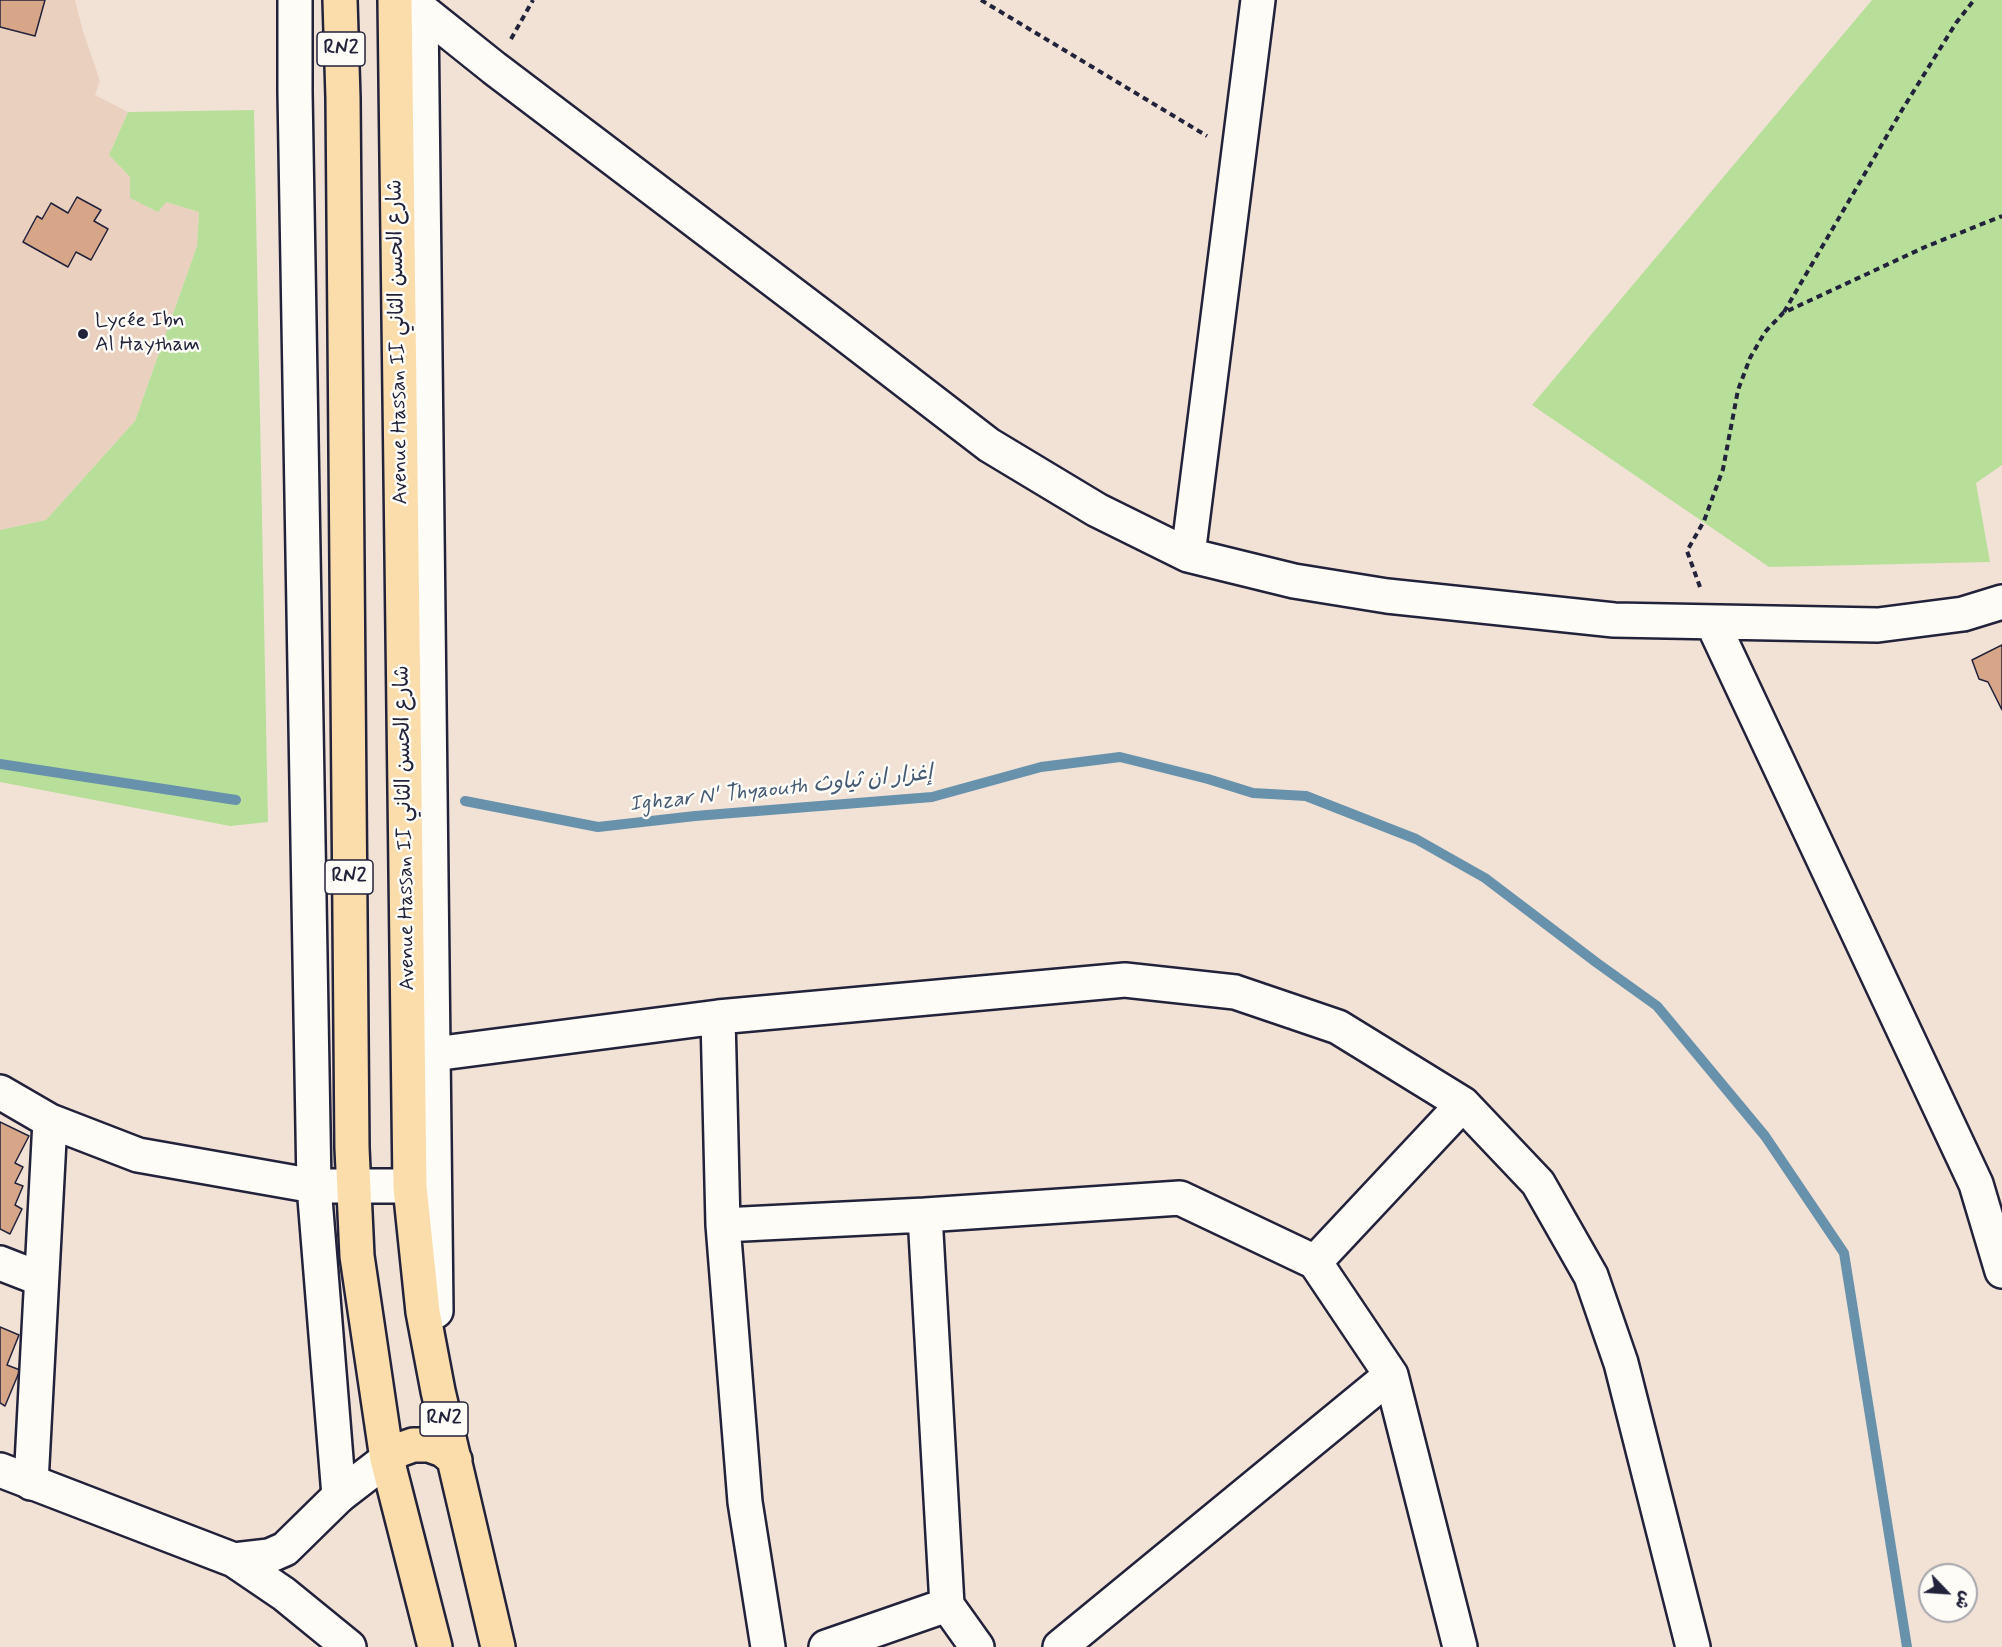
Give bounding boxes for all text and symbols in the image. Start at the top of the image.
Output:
road number: RN2 [317,32,365,66]
street label: Avenue Hassan II شارع الحسن الثاني [384,179,414,505]
place label: Lycée Ibn Al Haytham [95,309,200,359]
marker: Lycée Ibn Al Haytham [76,327,90,341]
street label: Avenue Hassan II شارع الحسن الثاني [391,665,421,991]
water label: Ighzar N' Thyaouth إغزار ان ثياوث [628,761,934,819]
road number: RN2 [325,860,373,894]
road number: RN2 [420,1402,468,1436]
north arrow [1918,1563,1978,1623]
text: ش [1950,1588,1976,1612]

